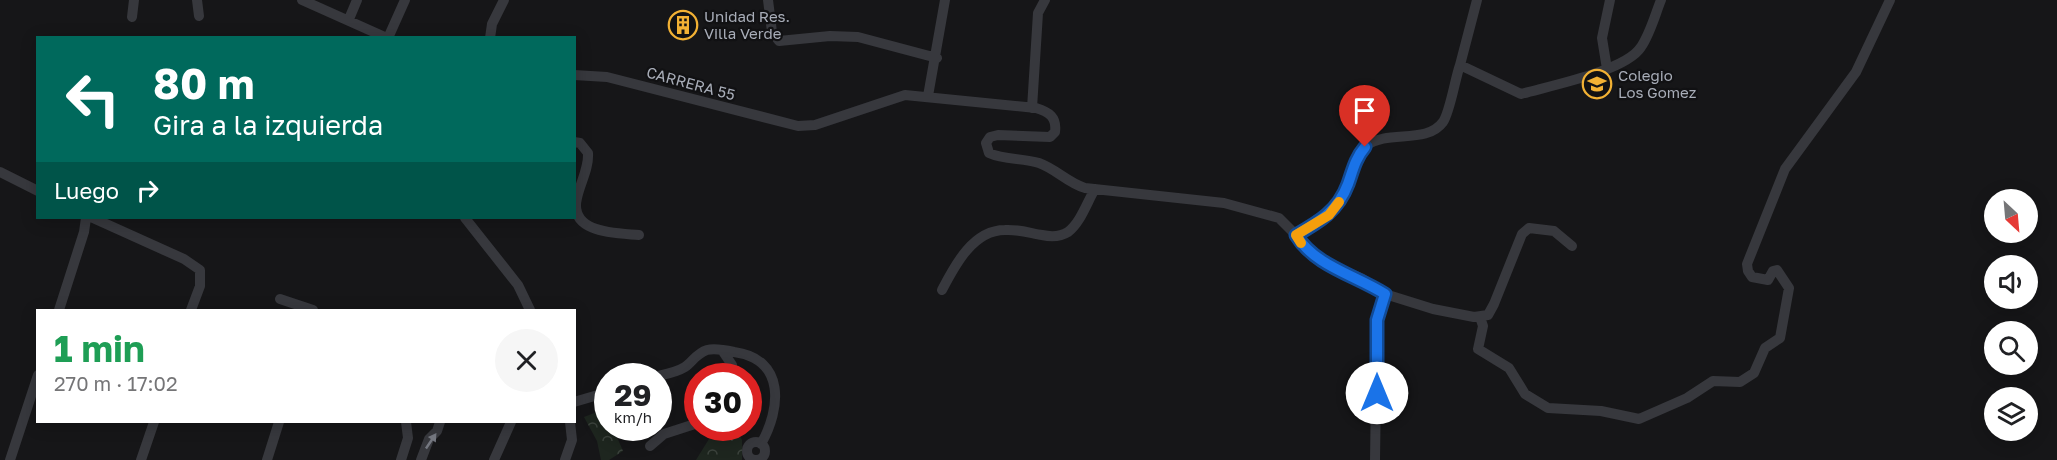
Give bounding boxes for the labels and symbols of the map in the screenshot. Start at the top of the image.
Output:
place label: Unidad Res. Villa Verde [704,7,790,42]
building icon: Unidad Res. Villa Verde [667,9,699,41]
street label: CARRERA 55 [645,63,737,103]
place label: Colegio Los Gomez [1618,66,1697,101]
school or university icon: Colegio Los Gomez [1581,68,1613,100]
pin [1339,85,1390,147]
north arrow [1984,189,2038,243]
position arrow [1345,361,1409,425]
speed limit sign: 30 [684,363,762,441]
one-way arrow [425,432,436,449]

